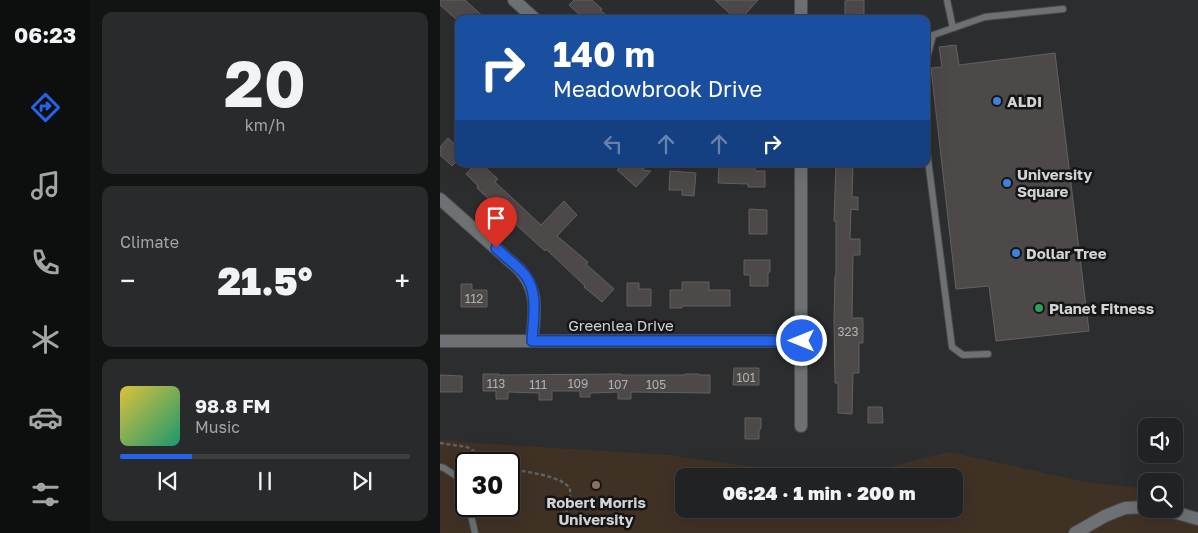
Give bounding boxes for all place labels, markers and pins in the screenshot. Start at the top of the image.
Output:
place label: ALDI [1007,92,1042,110]
marker: ALDI [991,95,1003,107]
place label: University Square [1017,165,1092,200]
marker: University Square [1001,177,1013,189]
pin [475,197,517,248]
place label: Dollar Tree [1026,244,1107,262]
marker: Dollar Tree [1010,247,1022,259]
place label: Planet Fitness [1049,299,1154,317]
marker: Planet Fitness [1033,302,1045,314]
marker: Robert Morris University [590,479,602,491]
place label: Robert Morris University [546,493,646,528]

